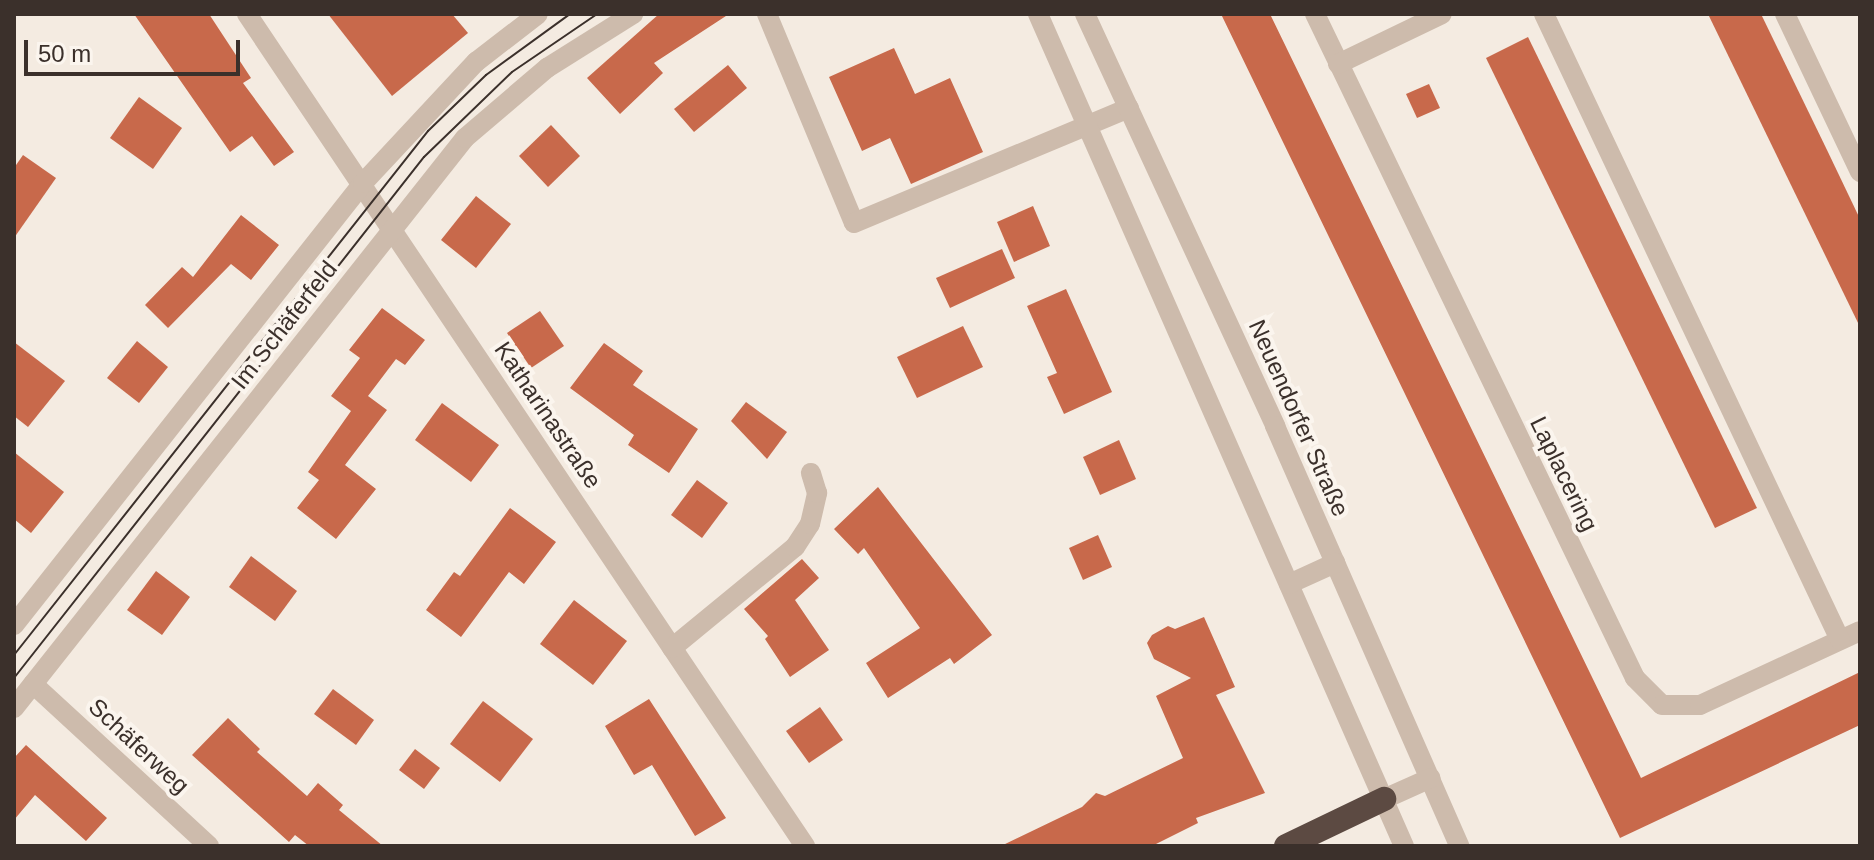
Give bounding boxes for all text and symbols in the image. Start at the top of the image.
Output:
scale bar [28,24,244,74]
text: 50 m [38,40,91,67]
street label: Im Schäferfeld [225,255,343,395]
street label: Neuendorfer Straße [1243,315,1355,521]
street label: Katharinastraße [488,336,608,494]
street label: Laplacering [1524,412,1604,536]
street label: Schäferweg [83,692,195,800]

